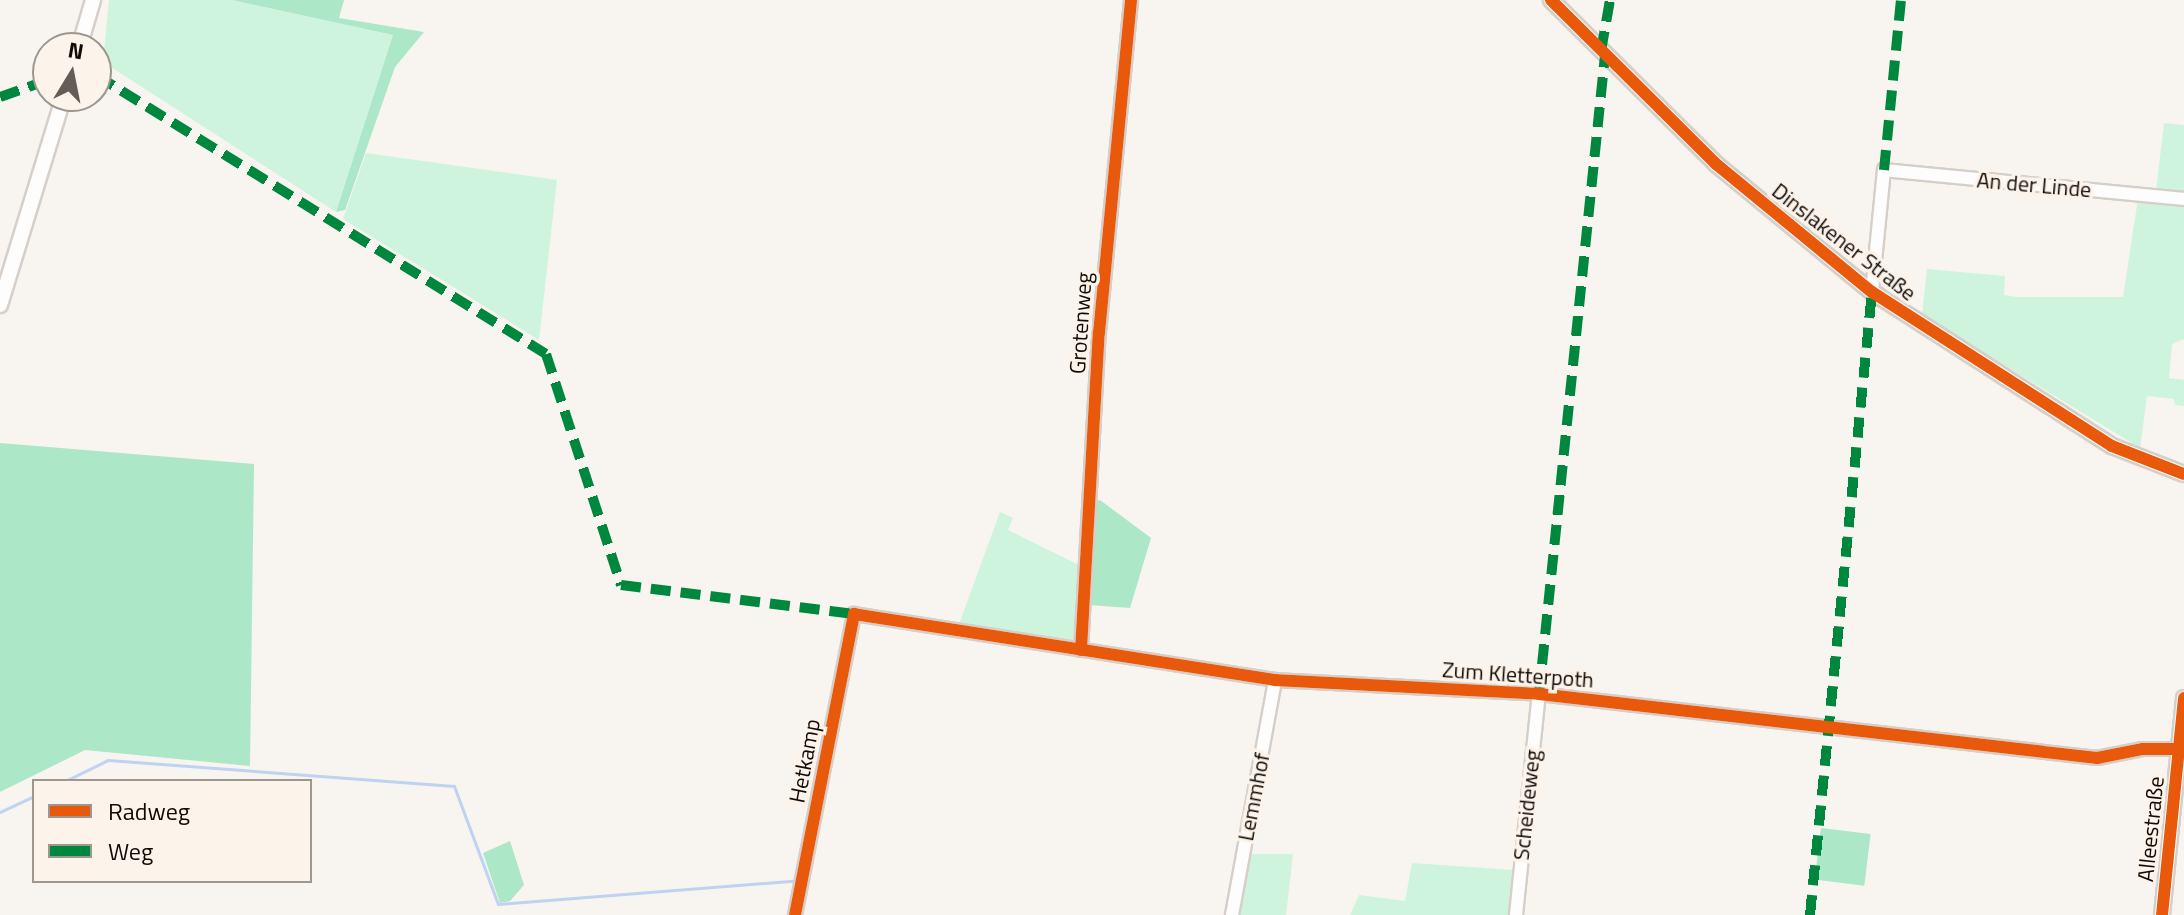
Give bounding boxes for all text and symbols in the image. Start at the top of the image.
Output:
north arrow [32,32,112,112]
text: N [65,32,86,68]
street label: An der Linde [1976,167,2092,203]
street label: Dinslakener Straße [1767,178,1921,306]
street label: Grotenweg [1064,271,1098,375]
street label: Zum Kletterpoth [1441,657,1595,693]
street label: Hetkamp [784,717,826,805]
street label: Scheideweg [1508,748,1546,862]
street label: Lemmhof [1233,751,1275,843]
street label: Alleestraße [2132,775,2170,883]
legend [32,779,312,883]
text: Radweg [108,793,190,829]
text: Weg [108,833,153,869]

